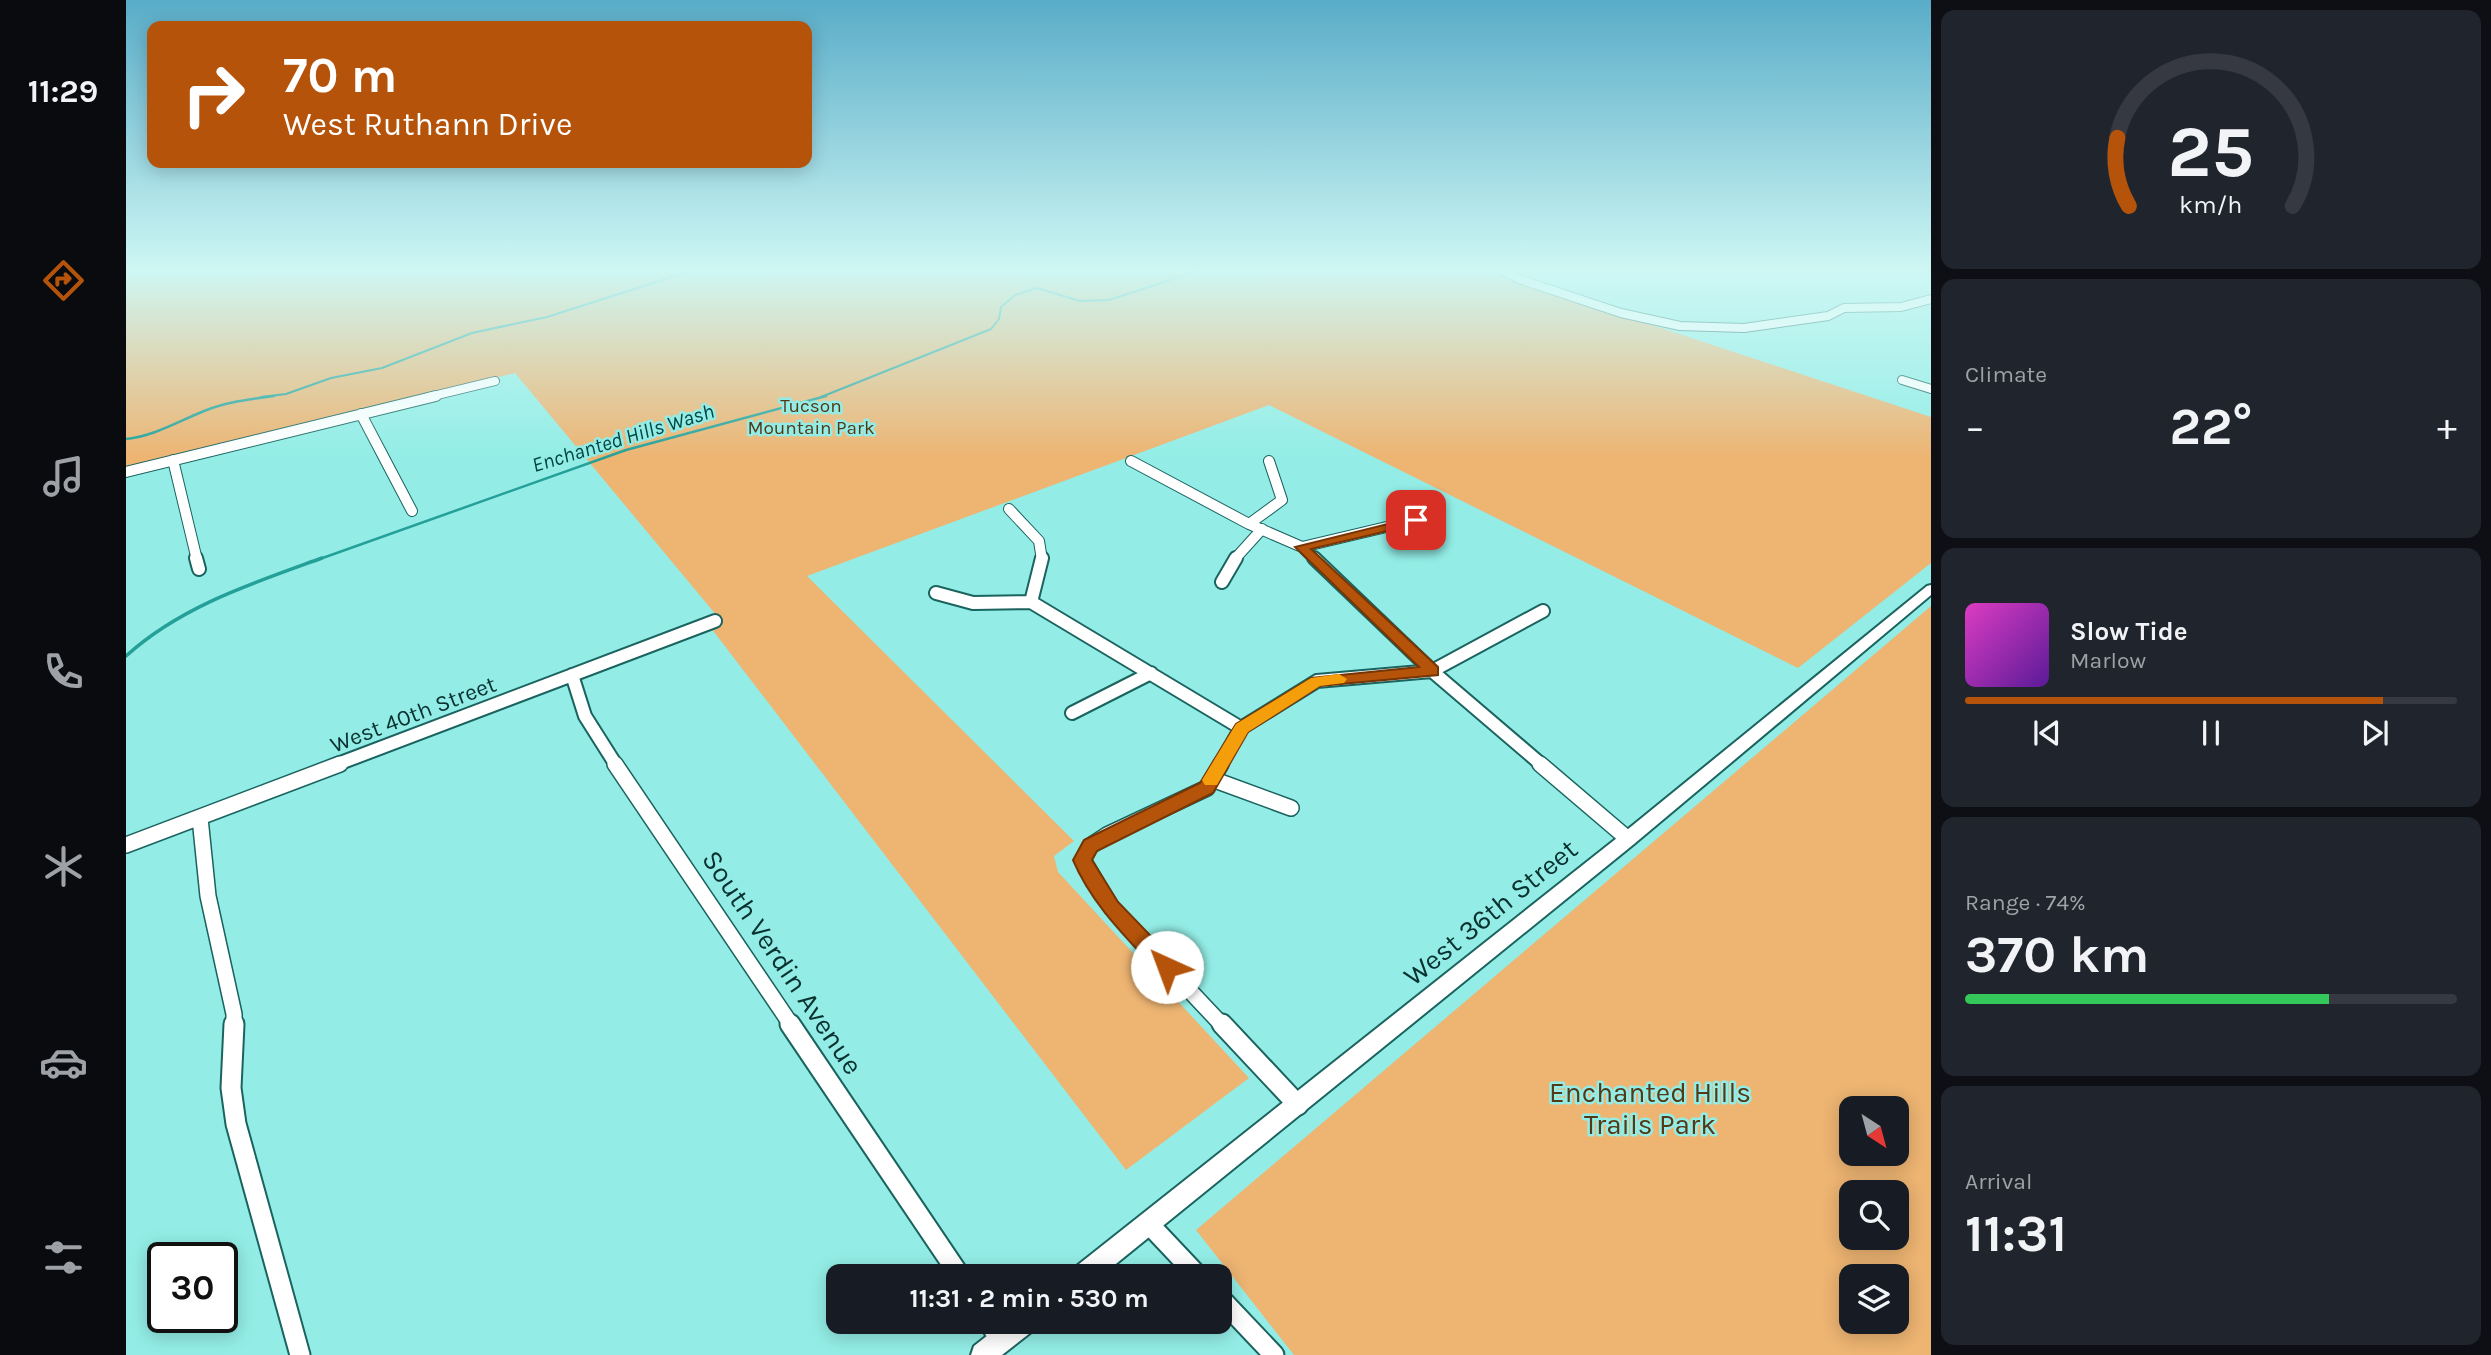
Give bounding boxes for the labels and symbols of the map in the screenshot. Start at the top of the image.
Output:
park label: Tucson Mountain Park [747,395,875,439]
water label: Enchanted Hills Wash [529,399,717,477]
pin [1386,490,1446,550]
street label: West 40th Street [326,670,500,759]
street label: West 36th Street [1397,832,1584,993]
street label: South Verdin Avenue [695,844,870,1081]
position arrow [1130,930,1204,1004]
park label: Enchanted Hills Trails Park [1549,1076,1751,1141]
north arrow [1839,1096,1909,1166]
speed limit sign: 30 [147,1242,238,1333]

